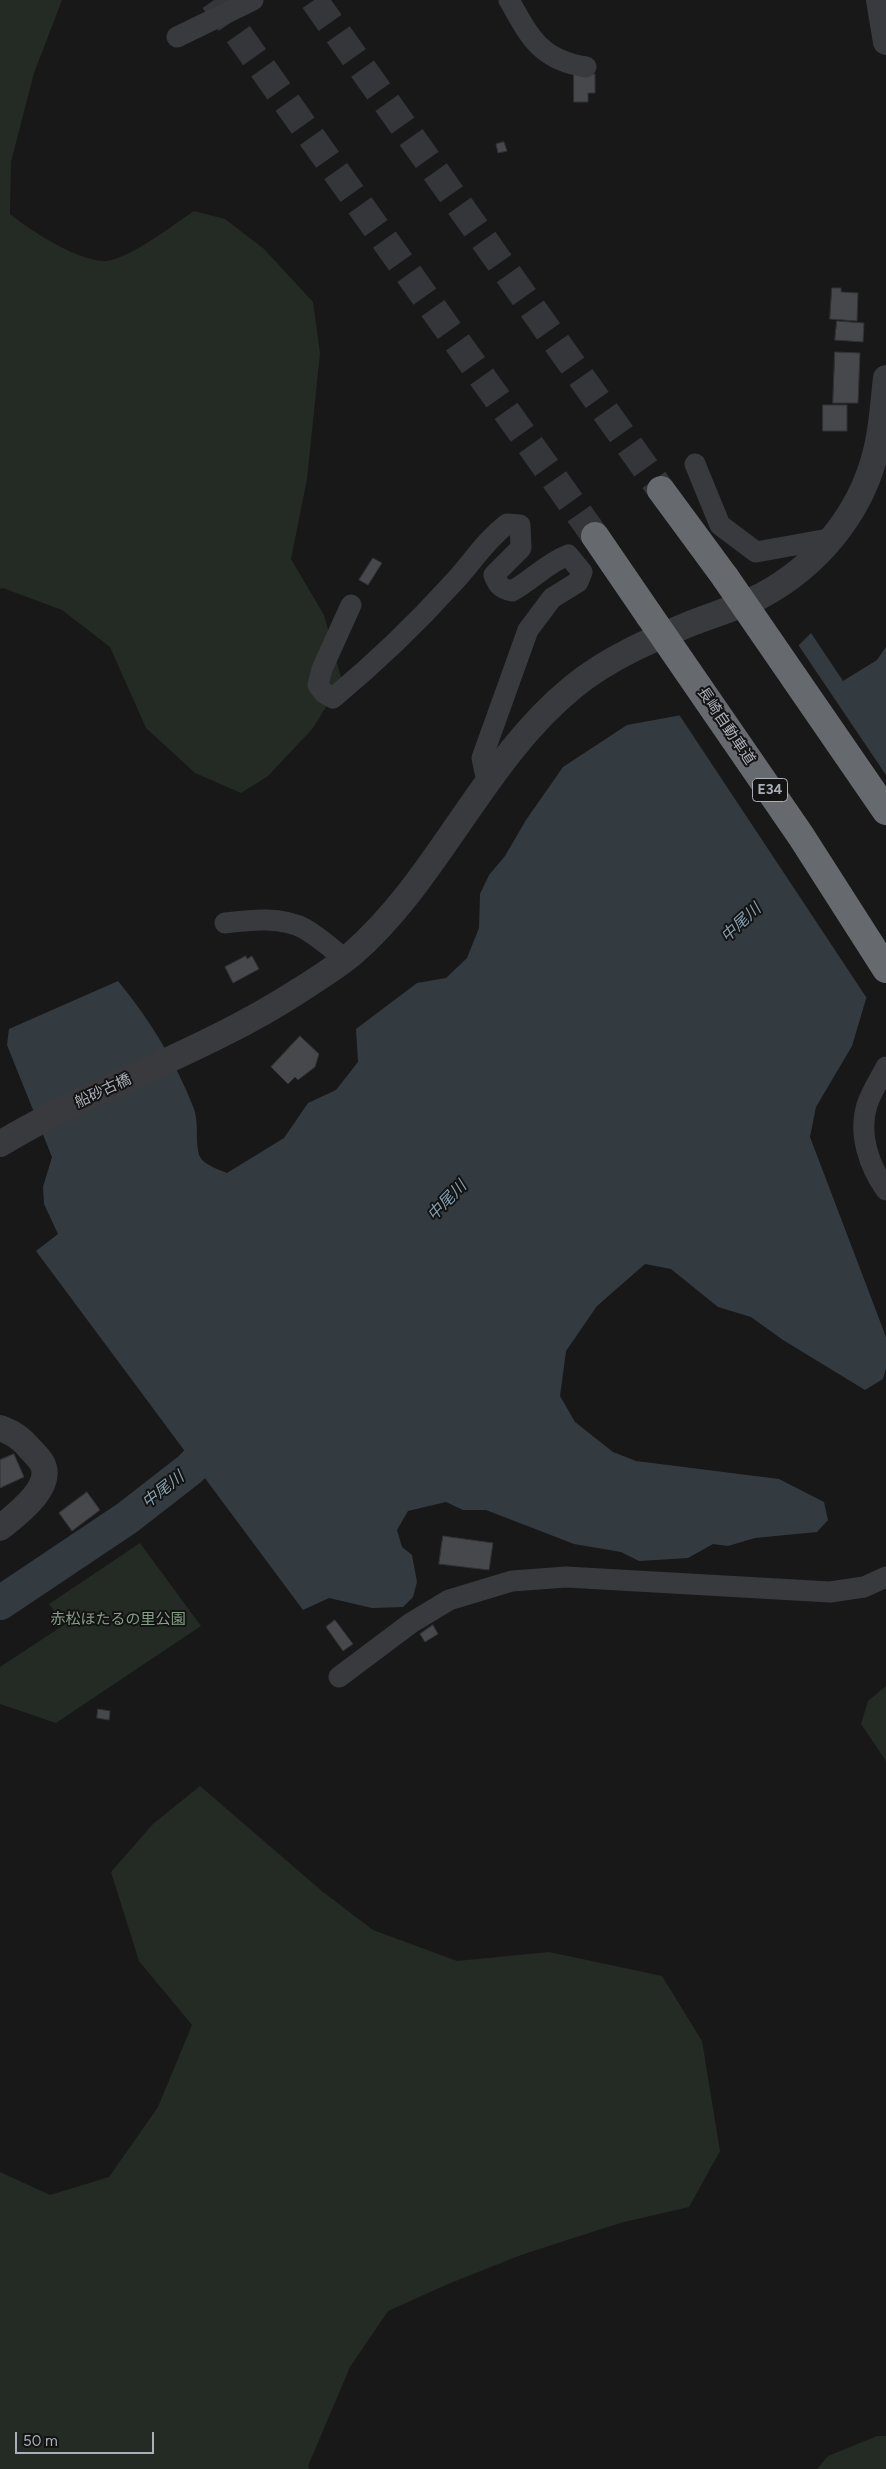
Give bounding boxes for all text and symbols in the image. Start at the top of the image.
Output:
street label: 長崎自動車道 [693,684,759,768]
road number: E34 [752,778,788,802]
water label: 中尾川 [717,900,765,946]
street label: 船砂古橋 [72,1070,134,1112]
water label: 中尾川 [423,1177,471,1225]
water label: 中尾川 [138,1468,188,1512]
park label: 赤松ほたるの里公園 [51,1611,185,1629]
scale bar [18,2422,156,2454]
text: 50 m [23,2432,58,2450]

